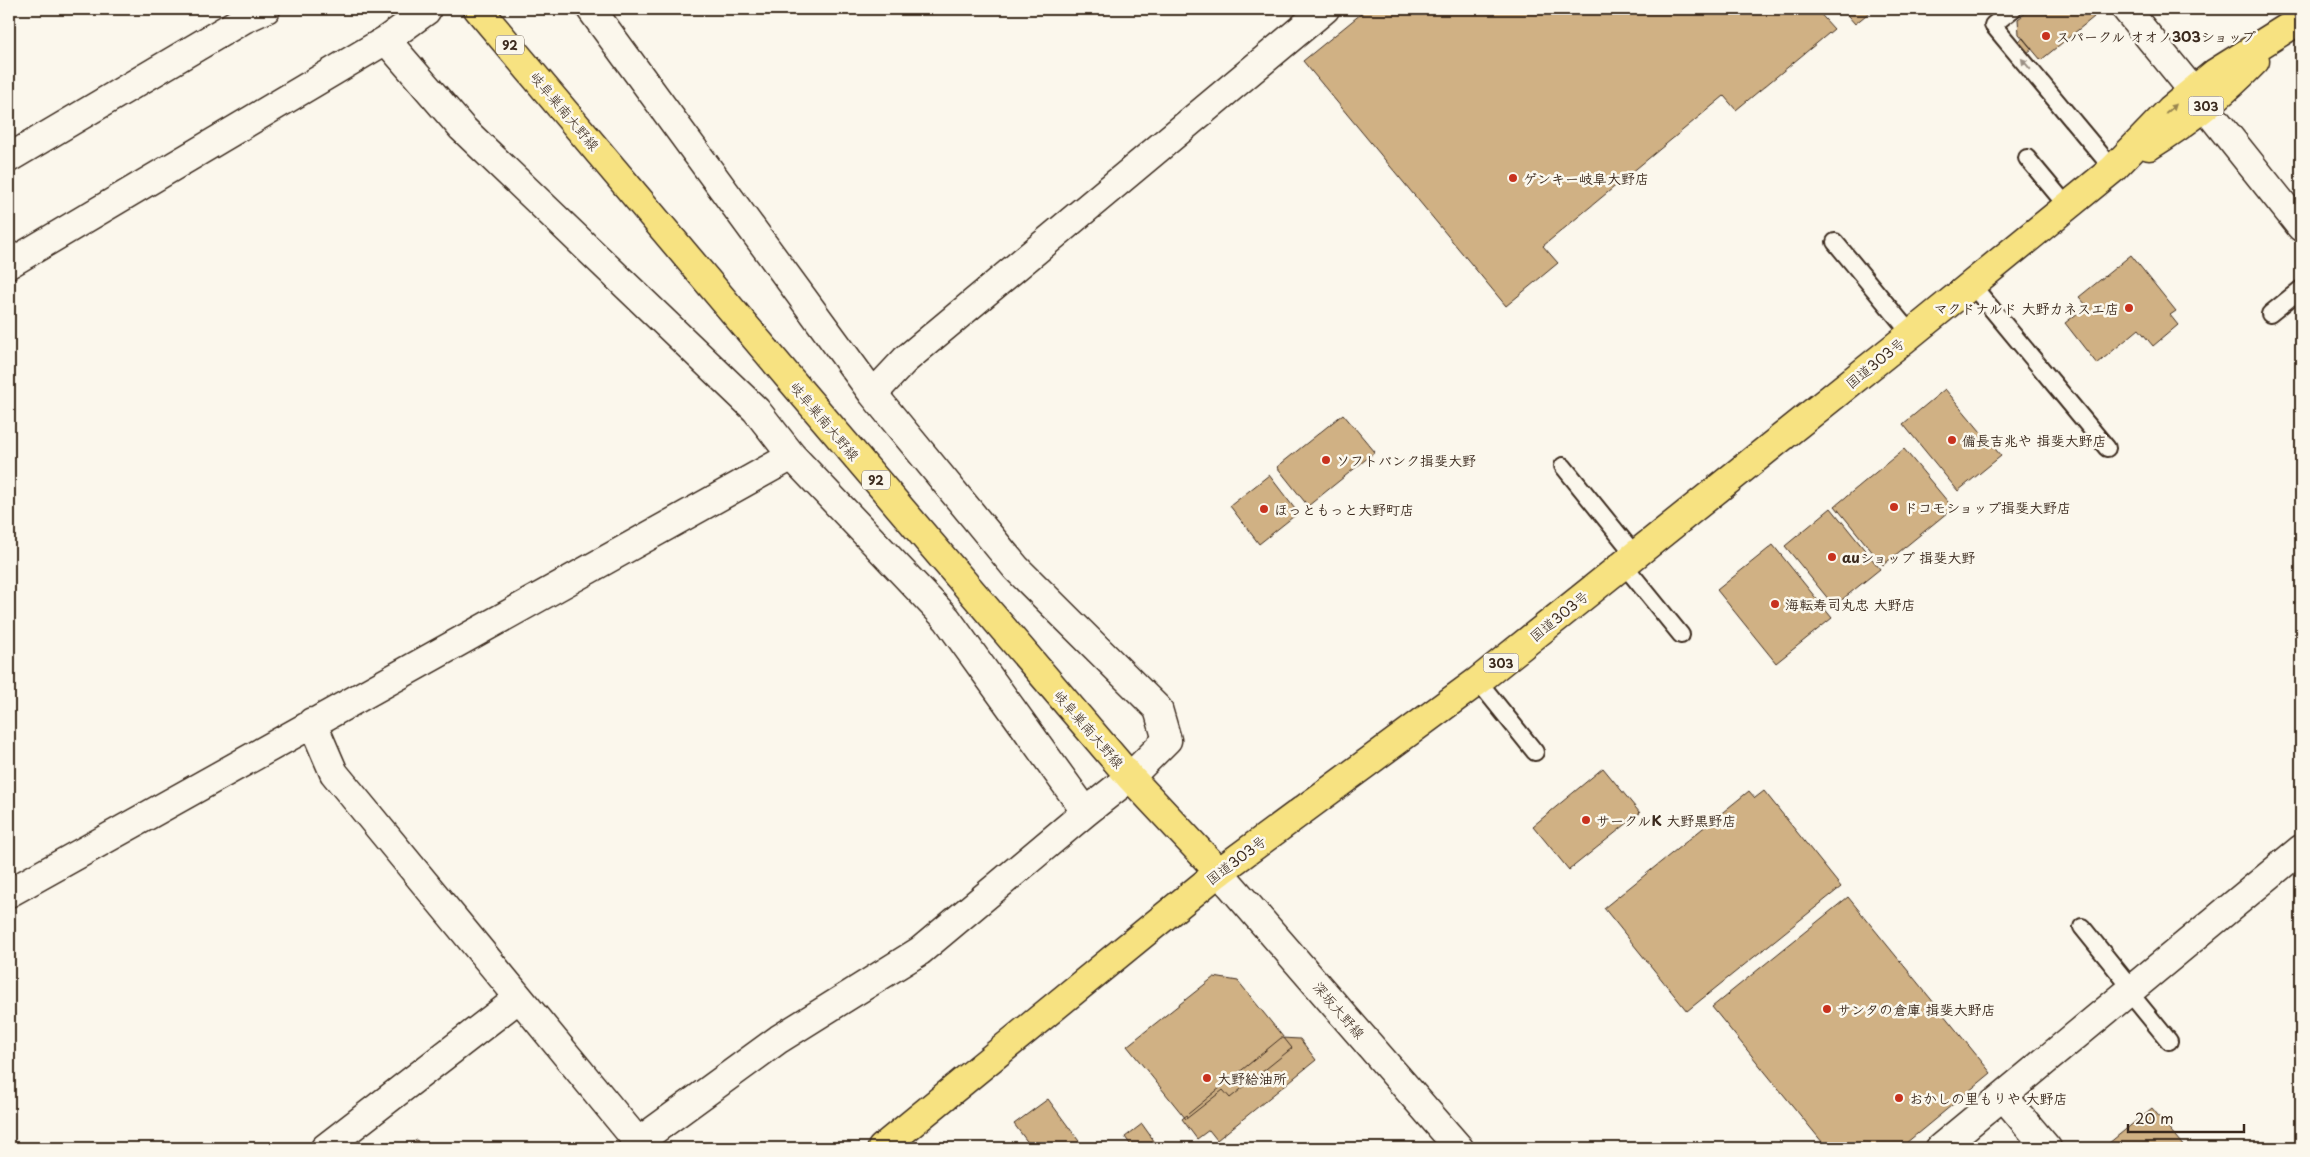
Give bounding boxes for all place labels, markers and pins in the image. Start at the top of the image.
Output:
place label: スパークル オオノ303ショップ [2056,26,2256,47]
marker: スパークル オオノ303ショップ [2040,30,2052,42]
place label: ゲンキー岐阜大野店 [1523,168,1649,189]
marker: ゲンキー岐阜大野店 [1507,172,1519,184]
place label: マクドナルド 大野カネスエ店 [1934,298,2119,319]
marker: マクドナルド 大野カネスエ店 [2123,302,2135,314]
place label: 備長吉兆や 揖斐大野店 [1962,430,2107,451]
marker: 備長吉兆や 揖斐大野店 [1946,434,1958,446]
place label: ソフトバンク揖斐大野 [1336,450,1476,471]
marker: ソフトバンク揖斐大野 [1320,454,1332,466]
place label: ドコモショップ揖斐大野店 [1904,497,2071,518]
place label: ほっともっと大野町店 [1274,499,1414,520]
marker: ドコモショップ揖斐大野店 [1888,501,1900,513]
marker: ほっともっと大野町店 [1258,503,1270,515]
place label: auショップ 揖斐大野 [1842,547,1975,568]
marker: auショップ 揖斐大野 [1826,551,1838,563]
place label: 海転寿司丸忠 大野店 [1785,594,1916,615]
marker: 海転寿司丸忠 大野店 [1769,598,1781,610]
place label: サークルK 大野黒野店 [1596,810,1736,831]
marker: サークルK 大野黒野店 [1580,814,1592,826]
place label: サンタの倉庫 揖斐大野店 [1837,999,1996,1020]
marker: サンタの倉庫 揖斐大野店 [1821,1003,1833,1015]
place label: 大野給油所 [1217,1068,1287,1089]
marker: 大野給油所 [1201,1072,1213,1084]
place label: おかしの里もりや 大野店 [1909,1088,2068,1109]
marker: おかしの里もりや 大野店 [1893,1092,1905,1104]

